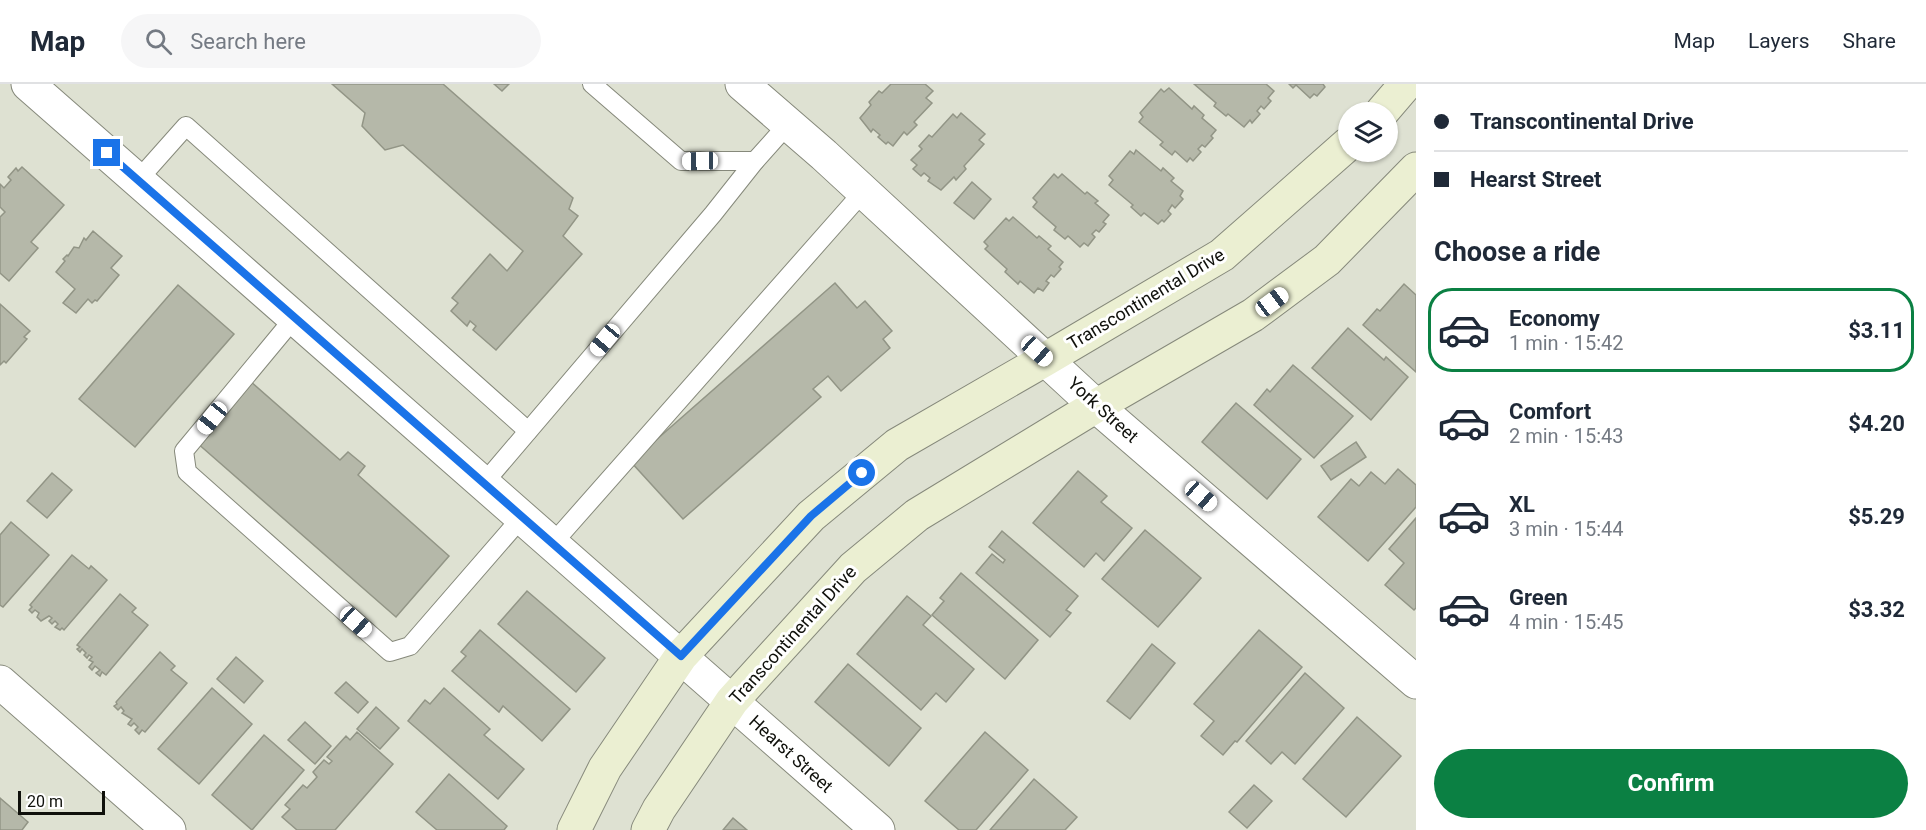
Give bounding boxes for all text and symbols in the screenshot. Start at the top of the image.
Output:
search box [121,14,541,68]
text: Map [30,25,85,58]
icon: search [142,25,175,58]
text: Search here [190,29,306,54]
text: Map [1673,29,1715,53]
text: Layers [1748,29,1809,53]
text: Share [1842,29,1896,53]
map controls [1338,102,1398,162]
button: layers [1338,102,1398,162]
text: Transcontinental Drive [1470,109,1694,134]
route end [93,139,120,166]
car [682,152,718,170]
text: Hearst Street [1470,167,1602,192]
text: Choose a ride [1434,236,1600,268]
street label: Transcontinental Drive [1064,243,1228,354]
car [1252,284,1292,320]
icon: car [1437,303,1491,357]
text: Economy [1509,306,1600,331]
text: $3.11 [1848,318,1905,343]
car [587,320,623,360]
text: 1 min · 15:42 [1509,331,1624,355]
car [1018,332,1056,370]
street label: York Street [1064,372,1143,447]
icon: car [1437,396,1491,450]
car [194,398,230,438]
text: Comfort [1509,399,1591,424]
text: $4.20 [1848,411,1905,436]
text: 2 min · 15:43 [1509,424,1624,448]
route start [848,459,875,486]
car [1182,477,1220,515]
icon: car [1437,489,1491,543]
text: XL [1509,492,1535,517]
text: $5.29 [1848,504,1905,529]
text: 3 min · 15:44 [1509,517,1624,541]
street label: Transcontinental Drive [725,561,860,708]
icon: car [1437,582,1491,636]
text: Green [1509,585,1568,610]
text: $3.32 [1848,597,1905,622]
car [337,603,375,641]
text: 4 min · 15:45 [1509,610,1624,634]
street label: Hearst Street [745,711,838,797]
button: Confirm [1434,749,1908,818]
scale bar [18,788,105,816]
text: 20 m [27,792,63,811]

